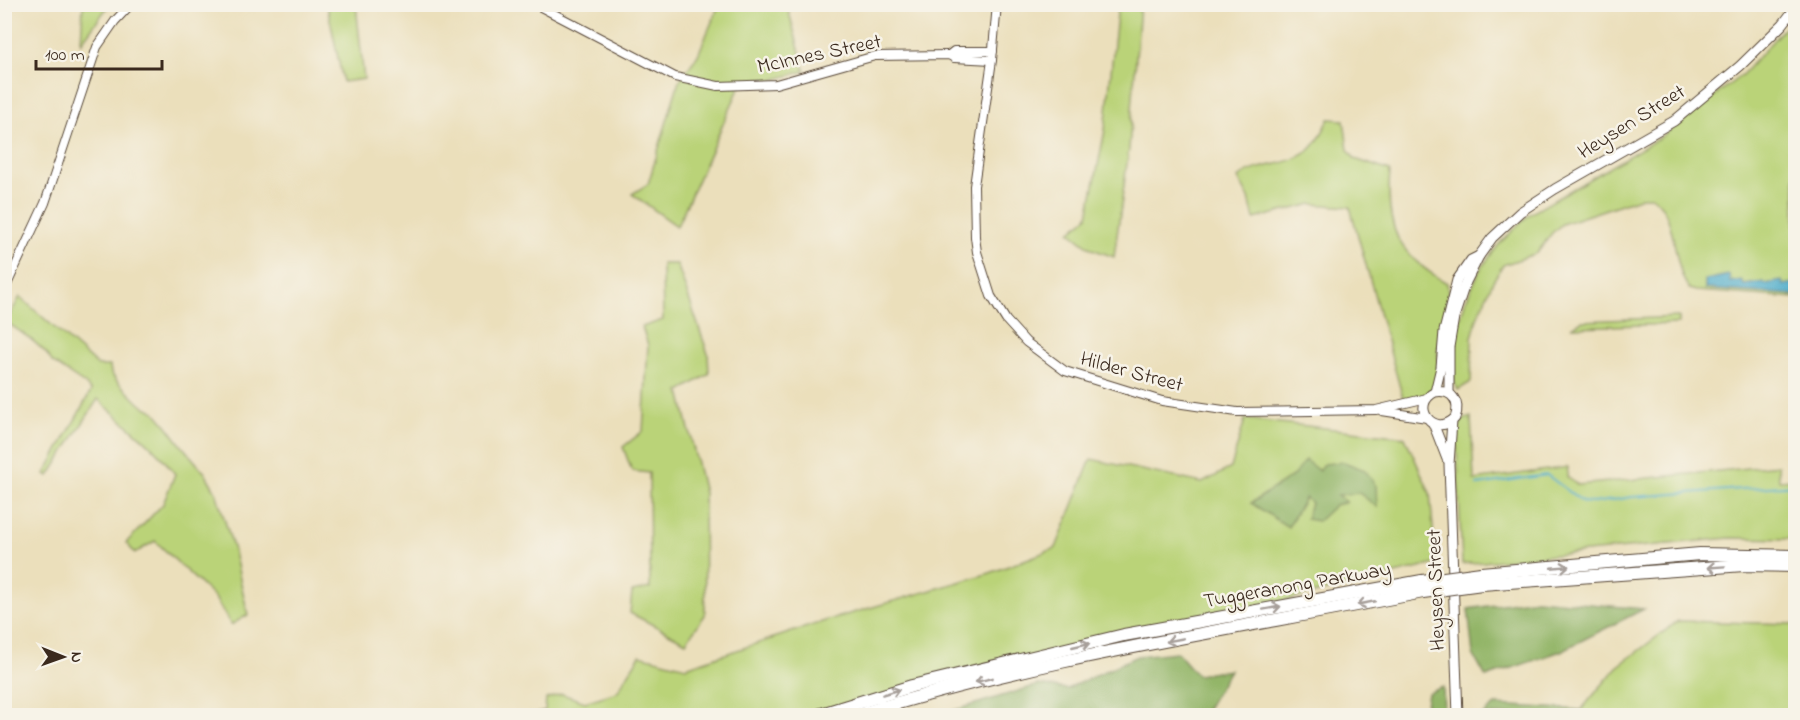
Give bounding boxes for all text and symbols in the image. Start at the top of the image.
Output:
street label: McInnes Street [755,27,884,83]
scale bar [36,33,162,71]
text: 100 m [45,43,85,69]
street label: Heysen Street [1572,78,1693,169]
street label: Hilder Street [1077,345,1186,401]
street label: Heysen Street [1420,528,1456,651]
street label: Tuggeranong Parkway [1201,555,1394,619]
one-way arrow [1549,561,1569,572]
one-way arrow [1707,561,1727,572]
one-way arrow [1357,598,1376,609]
one-way arrow [1262,602,1281,613]
north arrow [33,627,93,687]
one-way arrow [1165,635,1185,646]
one-way arrow [1071,639,1090,651]
text: N [64,652,88,663]
one-way arrow [975,675,994,687]
one-way arrow [881,686,900,697]

